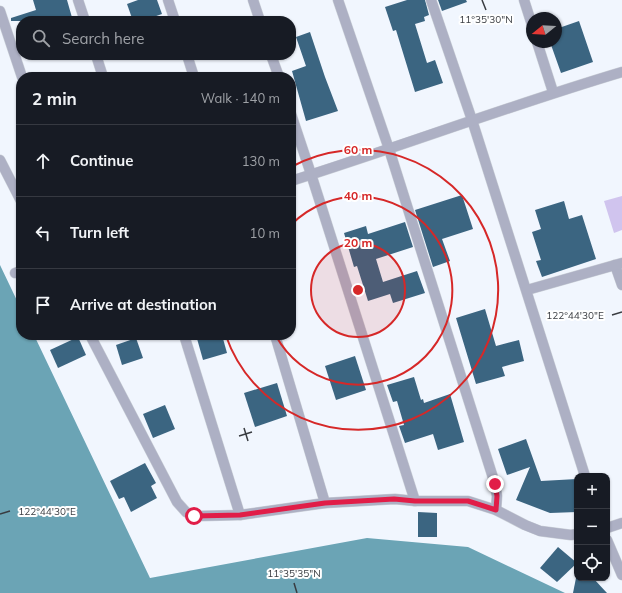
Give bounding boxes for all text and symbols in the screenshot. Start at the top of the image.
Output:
north arrow [526,12,562,48]
text: 11°35'30"N [459,13,513,26]
search box [16,16,296,60]
icon: search [30,27,52,49]
text: Search here [62,29,144,48]
text: 2 min [32,88,77,109]
text: Walk · 140 m [201,90,280,106]
text: 60 m [344,142,372,157]
icon: ahead [32,150,54,172]
text: Continue [70,151,133,170]
text: 130 m [242,153,280,169]
text: 40 m [344,188,372,203]
icon: left [32,222,54,244]
text: Turn left [70,223,129,242]
text: 10 m [250,225,280,241]
text: 20 m [344,235,372,250]
centre of rings [351,283,365,297]
icon: arrive [32,294,54,316]
text: Arrive at destination [70,295,217,314]
text: 122°44'30"E [546,309,604,322]
map controls [574,473,610,581]
button: + [574,473,610,509]
route end [486,475,504,493]
text: 122°44'30"E [18,505,76,518]
route start [185,507,203,525]
button: − [574,509,610,545]
button: locate [574,545,610,581]
text: 11°35'35"N [267,567,321,580]

